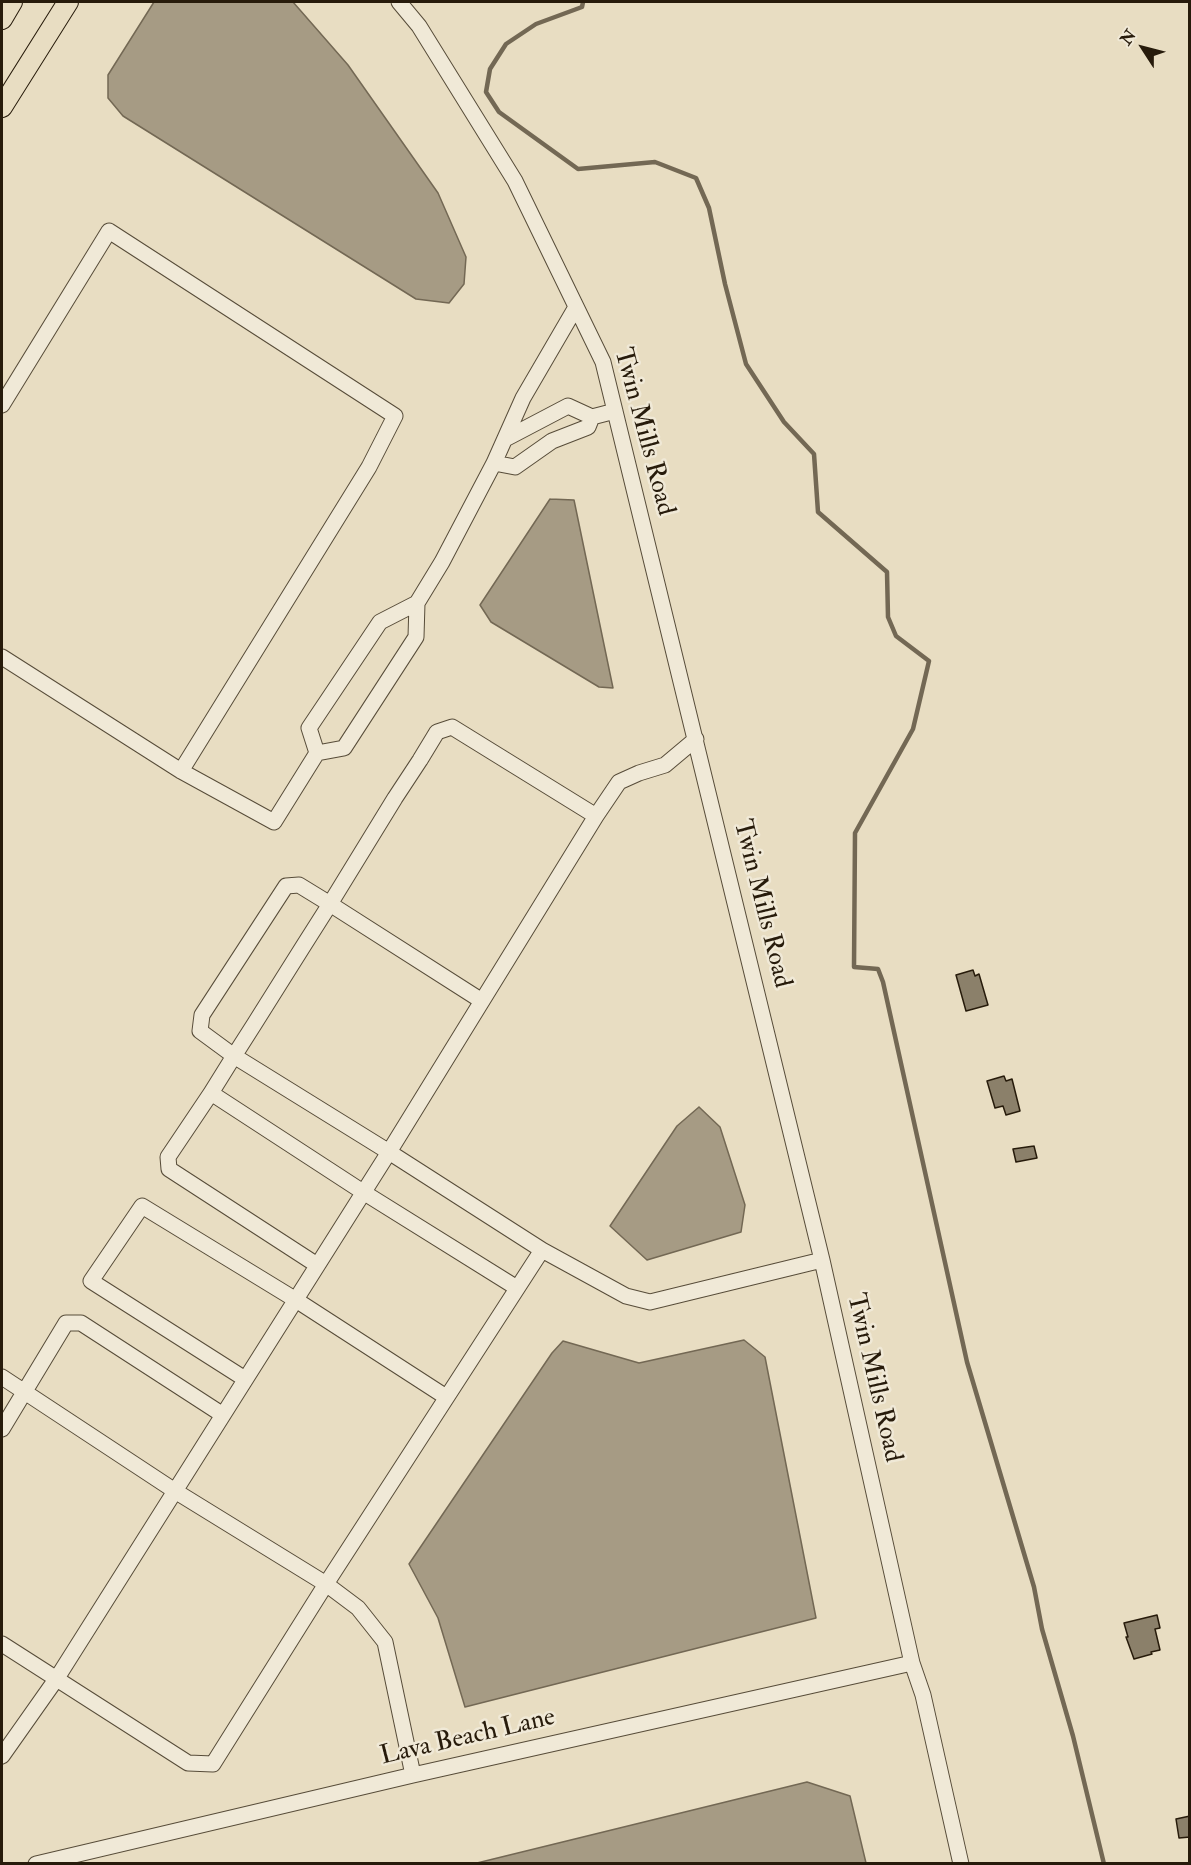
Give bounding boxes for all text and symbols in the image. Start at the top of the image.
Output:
north arrow [1113,18,1173,78]
text: N [1116,26,1141,49]
street label: Twin Mills Road [606,345,680,519]
street label: Twin Mills Road [725,817,797,991]
street label: Twin Mills Road [838,1291,908,1465]
street label: Lava Beach Lane [378,1703,558,1773]

